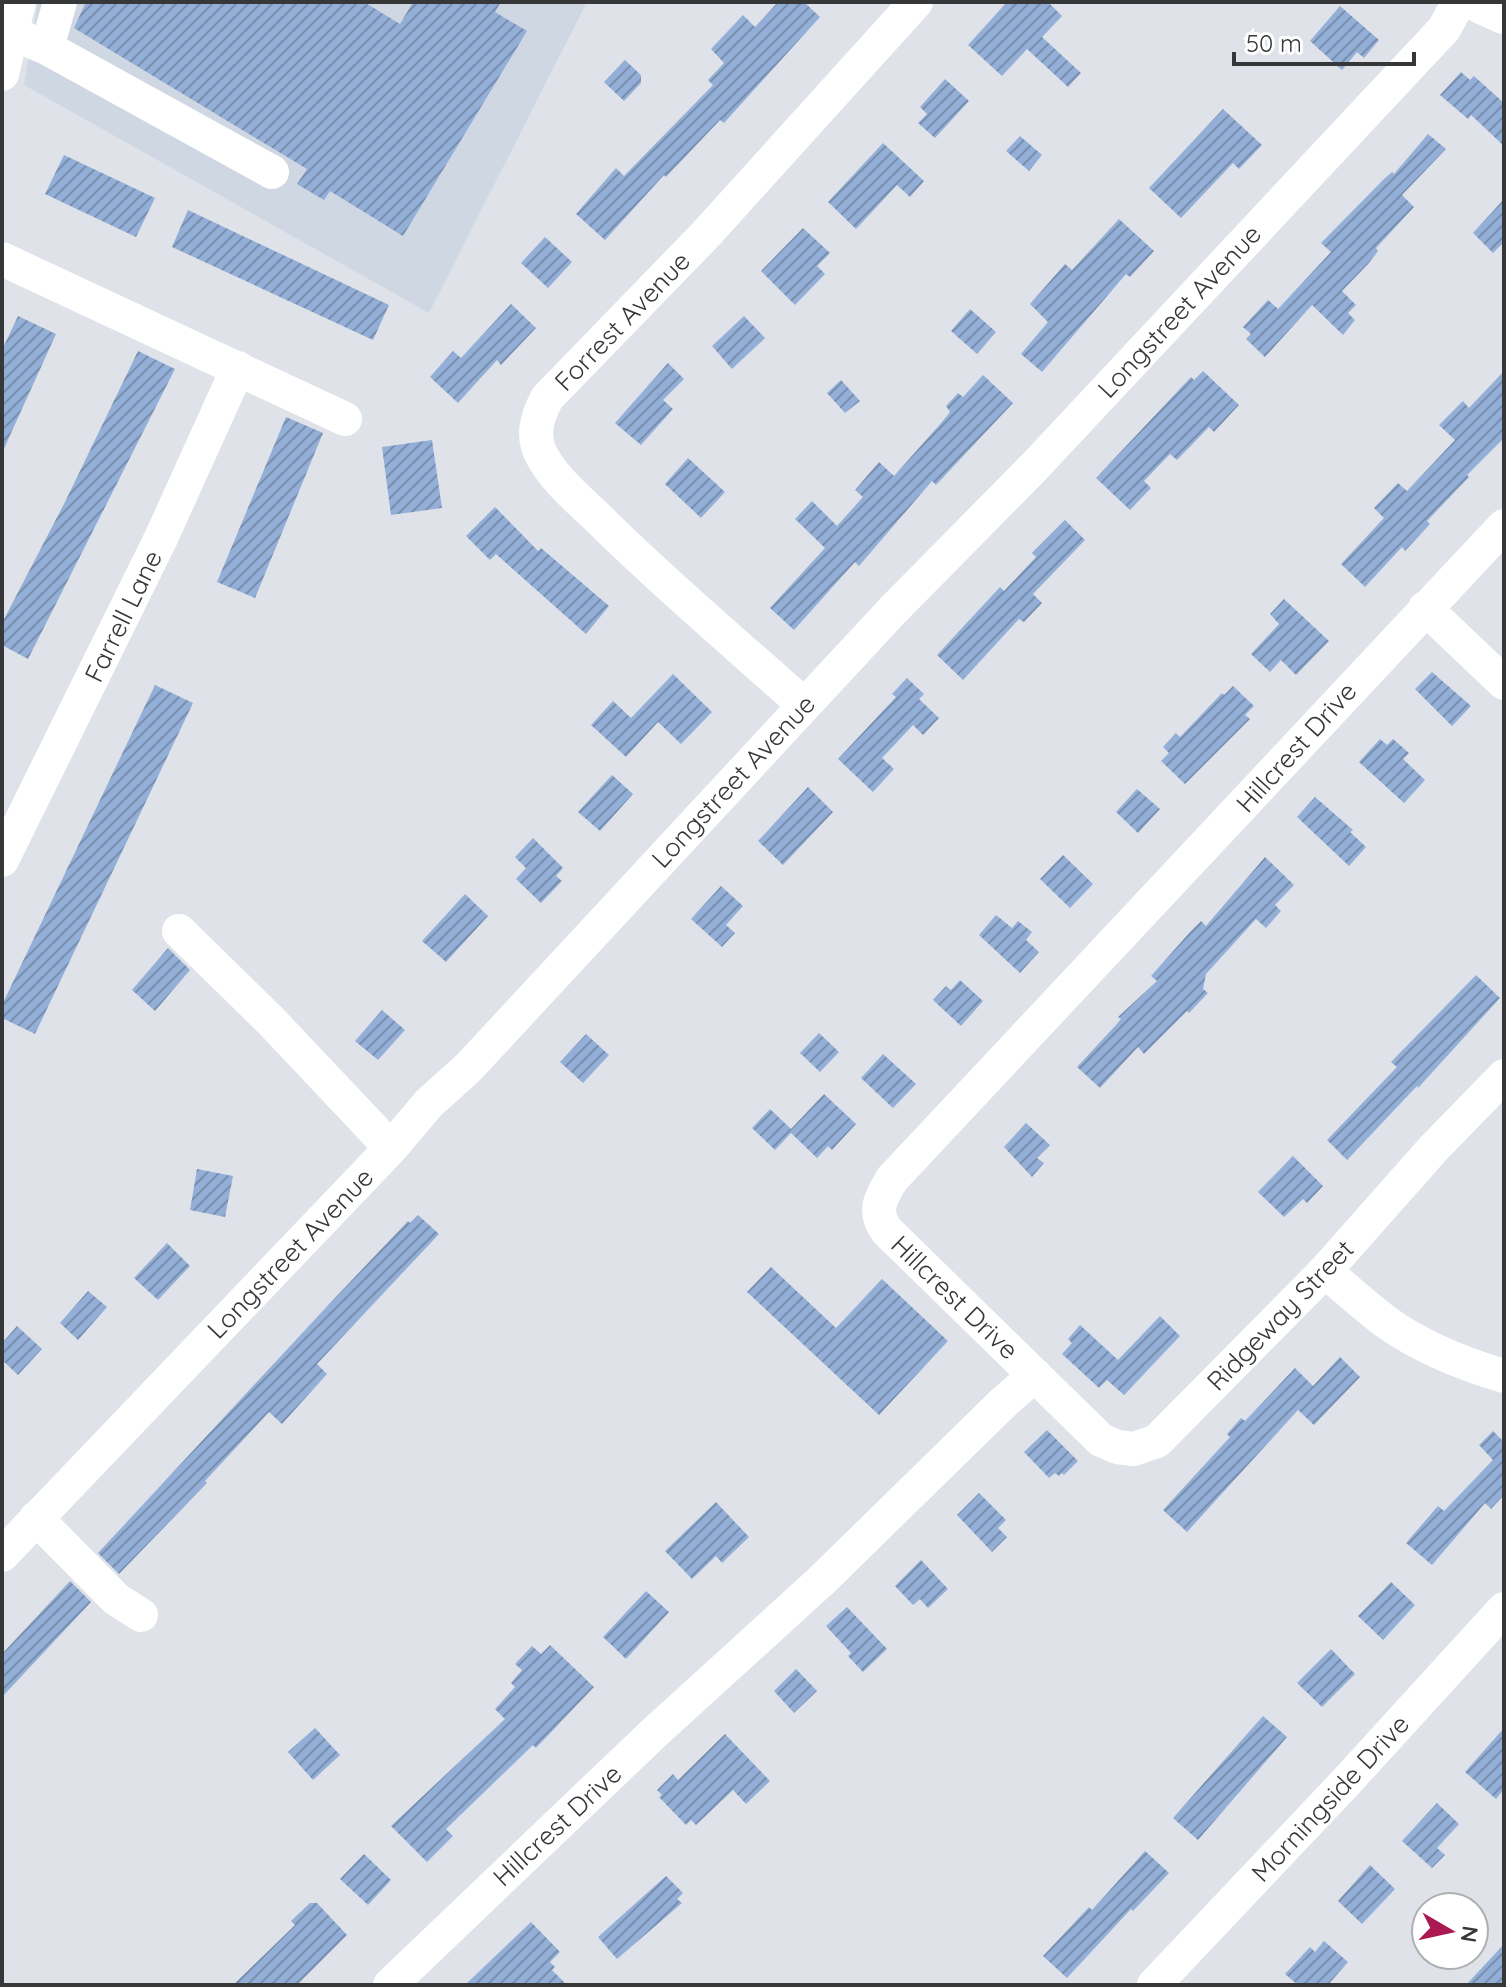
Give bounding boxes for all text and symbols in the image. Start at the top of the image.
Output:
scale bar [1234,16,1414,66]
text: 50 m [1246,28,1302,58]
street label: Longstreet Avenue [1090,217,1268,405]
street label: Forrest Avenue [547,244,697,398]
street label: Farrell Lane [77,545,169,687]
street label: Hillcrest Drive [1229,675,1363,819]
street label: Longstreet Avenue [644,687,822,875]
street label: Longstreet Avenue [200,1161,380,1345]
street label: Hillcrest Drive [884,1228,1026,1366]
street label: Ridgeway Street [1200,1233,1360,1397]
street label: Morningside Drive [1244,1708,1416,1888]
street label: Hillcrest Drive [486,1757,628,1893]
north arrow [1410,1891,1490,1971]
text: N [1455,1924,1485,1944]

